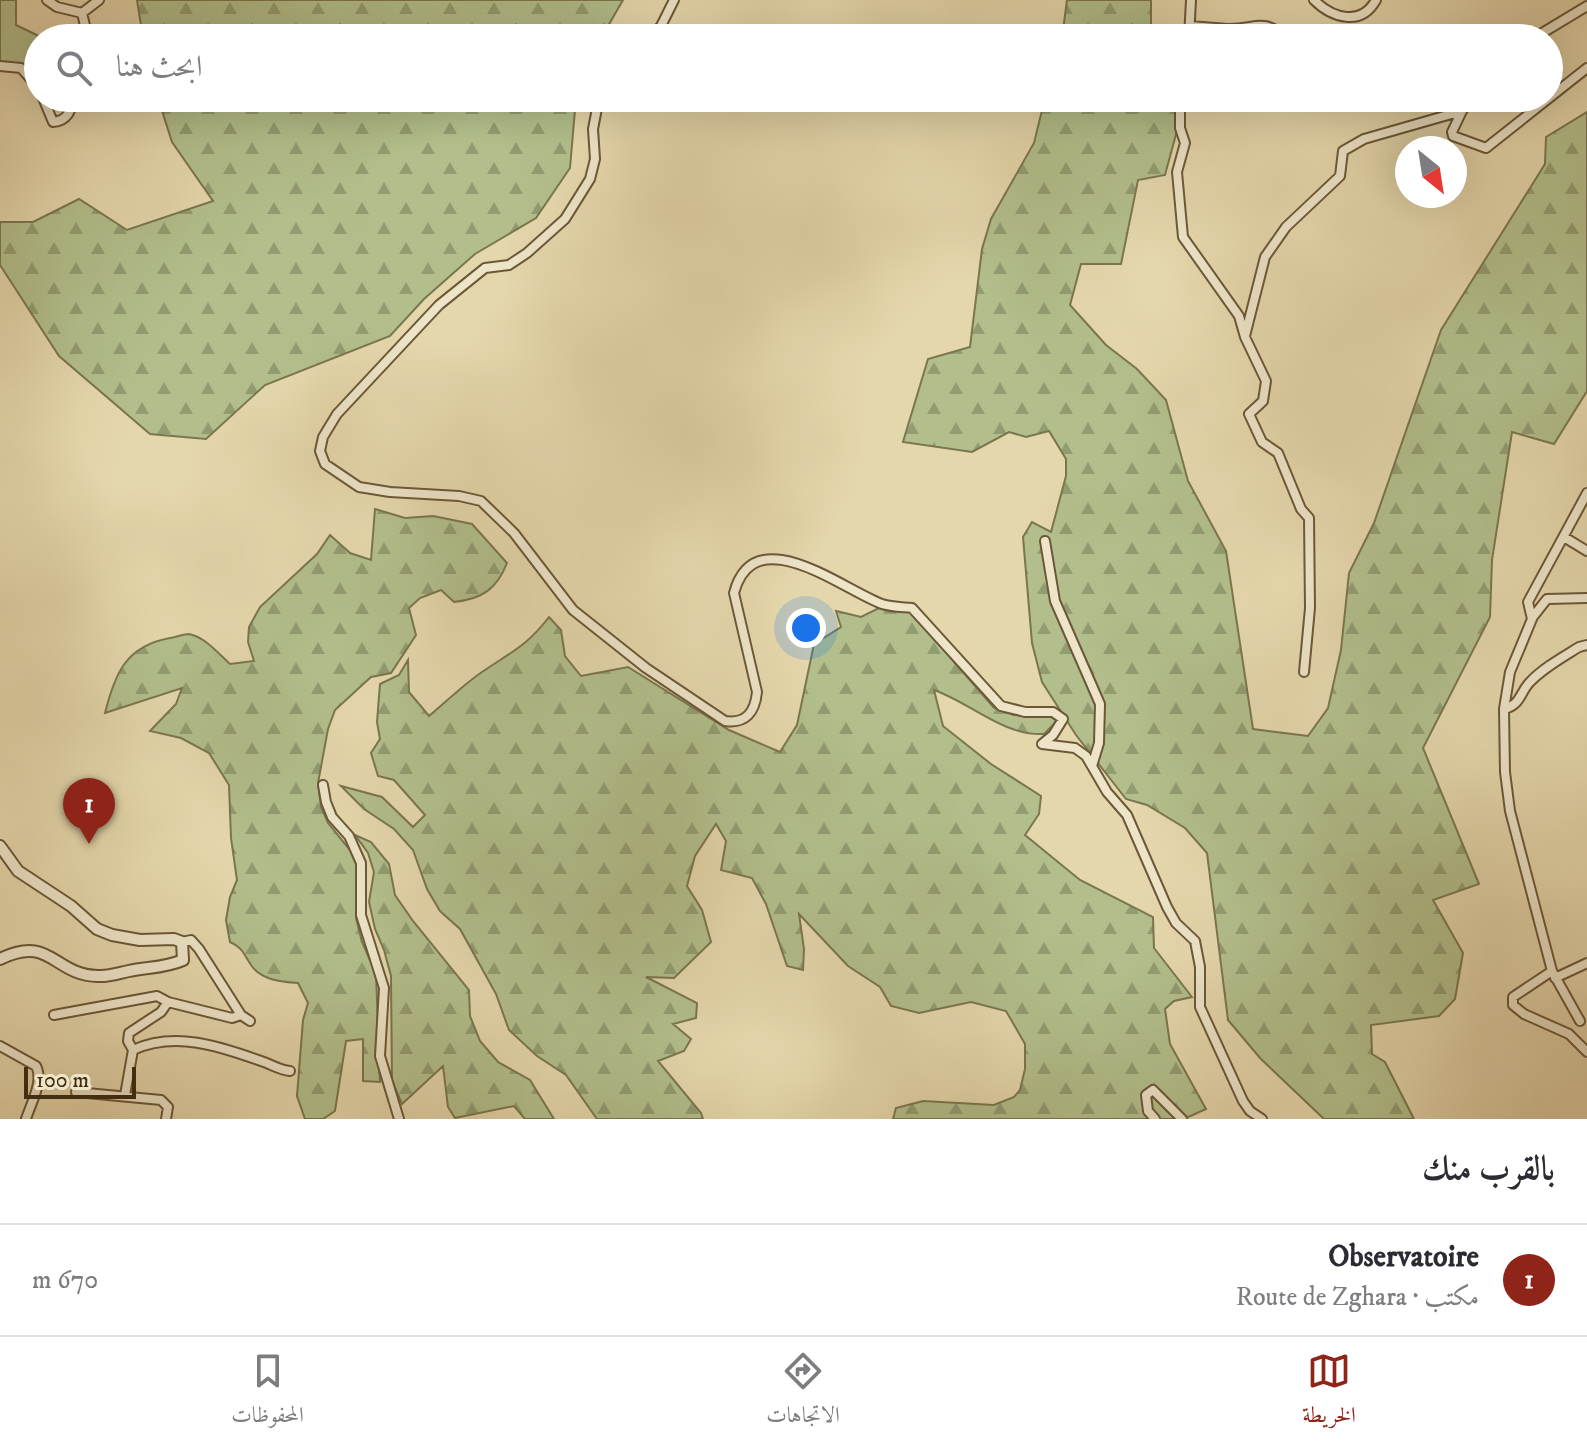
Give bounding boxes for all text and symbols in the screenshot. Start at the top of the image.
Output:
search box [24,24,1563,112]
icon: search [52,46,96,90]
text: ابحث هنا [116,49,202,86]
north arrow [1395,136,1467,208]
your location [786,608,826,648]
pin: 1 [63,778,115,844]
scale bar [24,1063,136,1099]
text: 100 m [36,1067,89,1094]
text: بالقرب منك [1422,1148,1555,1190]
text: Observatoire [1328,1239,1479,1276]
text: 670 m [32,1264,98,1297]
text: 1 [1524,1264,1534,1297]
text: مكتب · Route de Zghara [1236,1281,1479,1314]
tab: المحفوظات [231,1349,304,1436]
tab: الاتجاهات [766,1349,840,1436]
tab: الخريطة [1302,1349,1356,1436]

